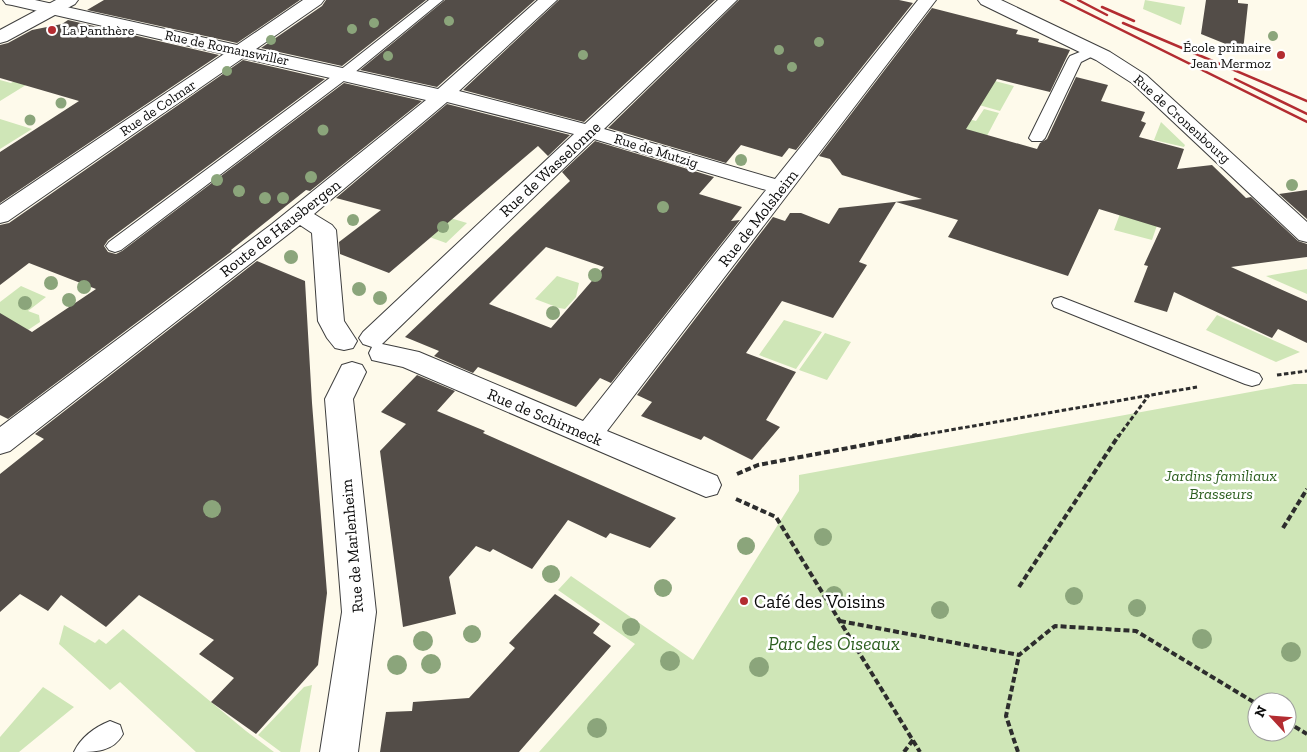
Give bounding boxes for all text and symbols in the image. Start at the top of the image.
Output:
place label: La Panthère [62,22,135,39]
marker: La Panthère [46,24,58,36]
street label: Rue de Romanswiller [163,26,291,70]
place label: École primaire Jean Mermoz [1183,39,1271,72]
marker: École primaire Jean Mermoz [1275,49,1287,61]
street label: Rue de Cronenbourg [1130,71,1234,167]
street label: Rue de Colmar [117,76,199,140]
street label: Rue de Wasselonne [496,117,604,221]
street label: Rue de Mutzig [612,130,700,172]
street label: Rue de Molsheim [714,166,802,270]
street label: Route de Hausbergen [216,175,345,281]
street label: Rue de Schirmeck [485,384,606,450]
park label: Jardins familiaux Brasseurs [1164,466,1278,503]
street label: Rue de Marlenheim [337,478,367,614]
place label: Café des Voisins [754,590,885,613]
marker: Café des Voisins [738,595,750,607]
park label: Parc des Oiseaux [768,632,900,655]
north arrow [1247,692,1297,742]
text: N [1251,703,1271,720]

